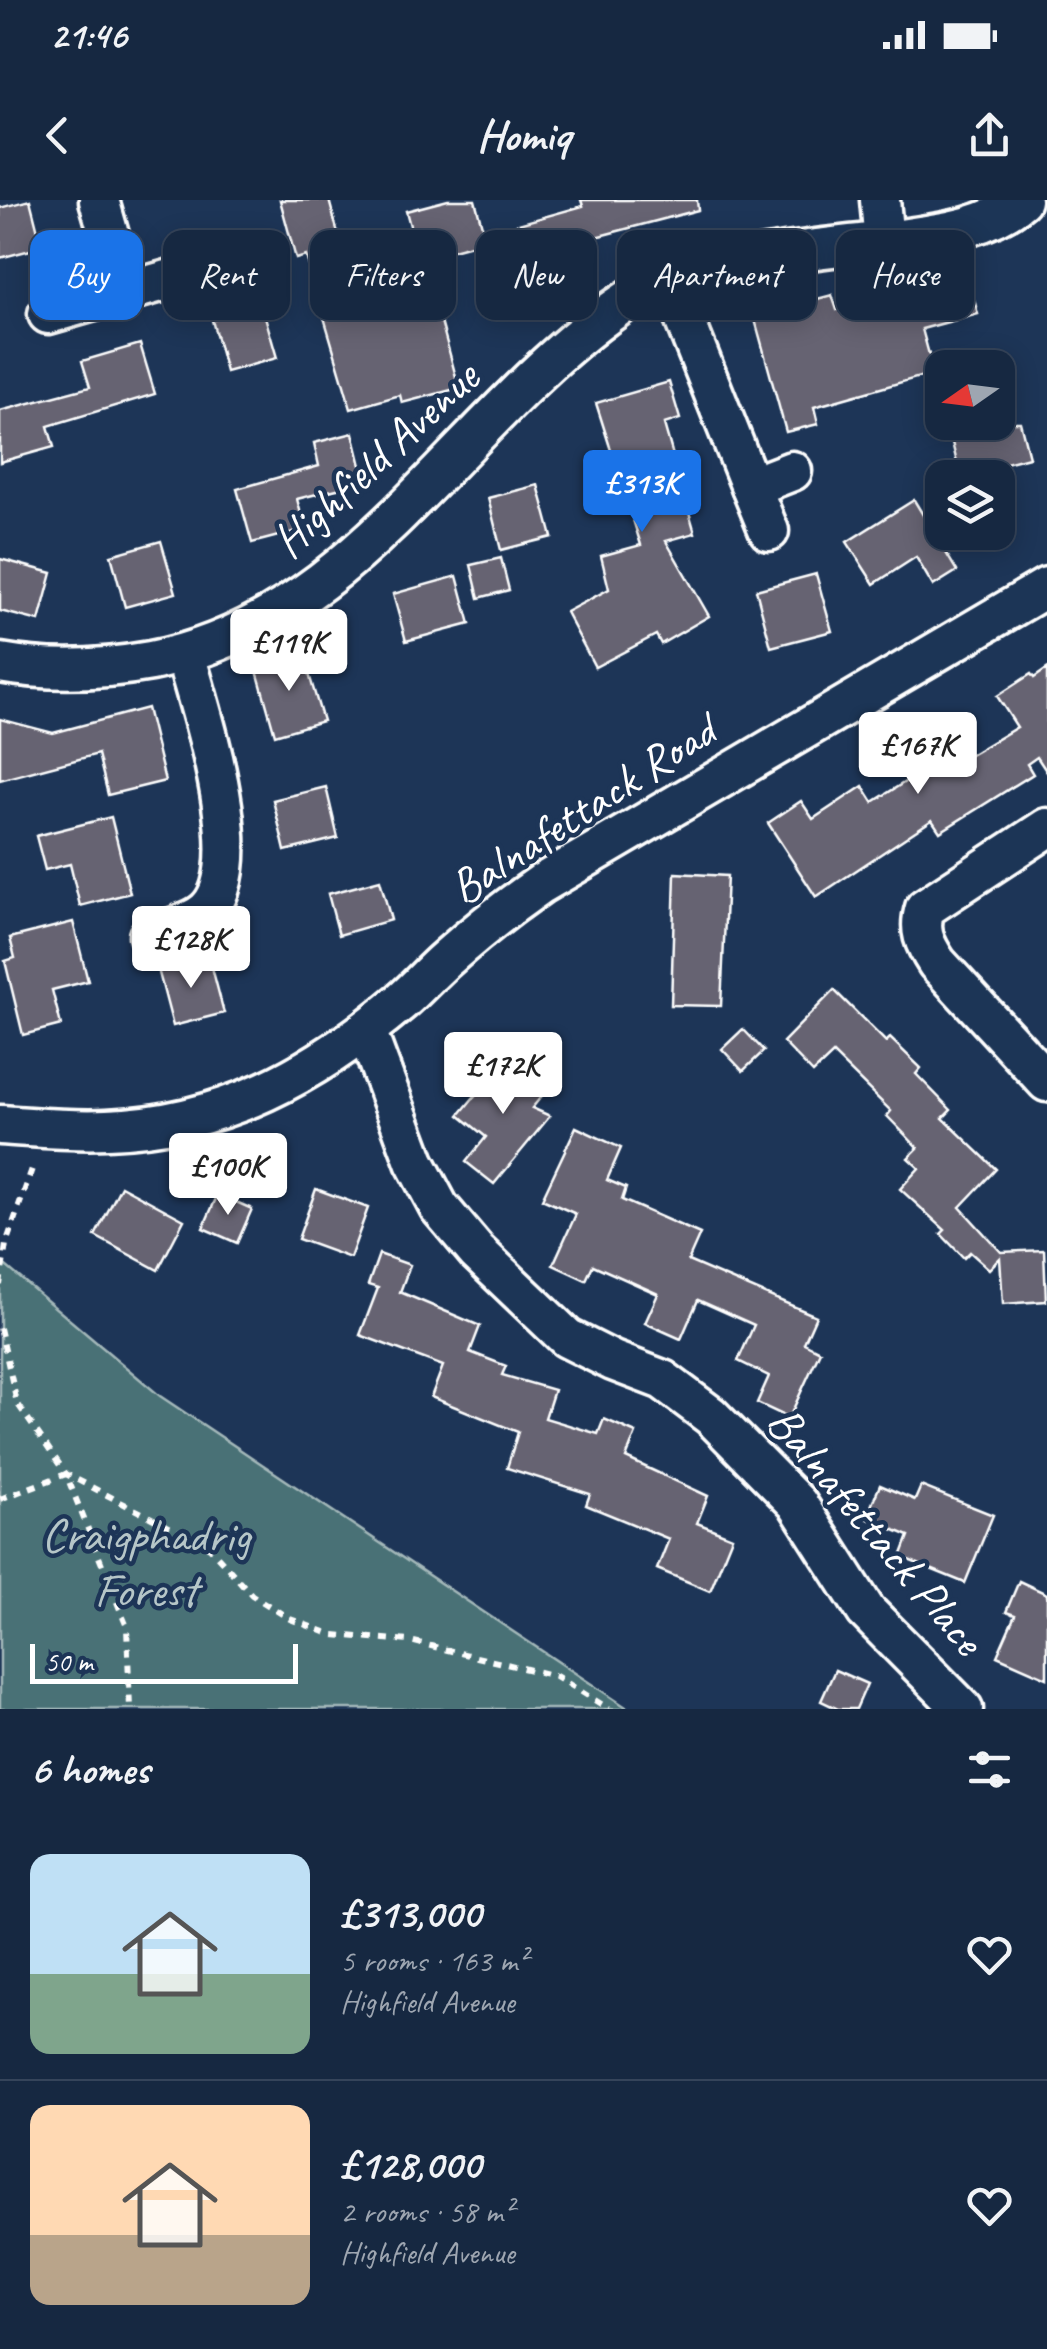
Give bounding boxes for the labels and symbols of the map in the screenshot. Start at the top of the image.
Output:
street label: Highfield Avenue [259,345,494,570]
north arrow [925,350,1015,440]
pin: £313K [572,450,712,535]
pin: £119K [219,609,359,694]
street label: Balnafettack Road [438,697,732,917]
pin: £167K [848,712,988,797]
pin: £128K [121,906,261,991]
pin: £172K [433,1032,573,1117]
pin: £100K [158,1133,298,1218]
street label: Balnafettack Place [754,1393,1000,1670]
park label: Craigphadrig Forest [42,1505,252,1620]
scale bar [30,1639,298,1684]

